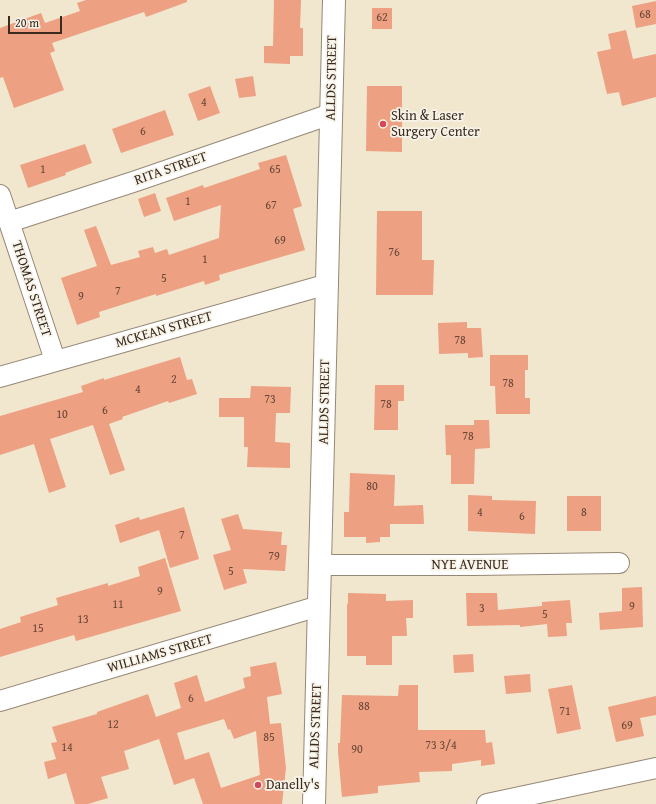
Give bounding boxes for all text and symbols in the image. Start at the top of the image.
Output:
scale bar [10,8,64,34]
house number: 68 [639,8,651,22]
house number: 62 [376,11,388,25]
text: 20 m [15,14,39,31]
street label: ALLDS STREET [323,35,341,121]
house number: 4 [201,96,207,110]
place label: Skin & Laser Surgery Center [391,108,480,140]
marker: Skin & Laser Surgery Center [378,119,388,129]
house number: 6 [140,125,146,139]
street label: RITA STREET [132,149,210,189]
house number: 1 [40,163,46,177]
house number: 65 [269,163,281,177]
house number: 1 [185,195,191,209]
house number: 67 [265,199,277,213]
house number: 69 [274,234,286,248]
street label: THOMAS STREET [8,239,54,339]
house number: 76 [388,246,400,260]
house number: 1 [202,253,208,267]
house number: 5 [161,272,167,286]
house number: 7 [115,285,121,299]
house number: 9 [78,290,84,304]
street label: MCKEAN STREET [114,308,214,352]
house number: 78 [454,334,466,348]
street label: ALLDS STREET [316,359,334,445]
house number: 2 [171,373,177,387]
house number: 78 [502,377,514,391]
house number: 4 [135,383,141,397]
house number: 73 [264,393,276,407]
house number: 78 [380,398,392,412]
house number: 6 [102,404,108,418]
house number: 10 [56,408,68,422]
house number: 78 [462,430,474,444]
house number: 80 [366,480,378,494]
house number: 4 [477,506,483,520]
house number: 8 [581,506,587,520]
house number: 6 [519,510,525,524]
house number: 7 [179,529,185,543]
house number: 79 [268,550,280,564]
street label: NYE AVENUE [432,557,508,573]
house number: 5 [228,565,234,579]
house number: 9 [157,585,163,599]
house number: 11 [112,598,124,612]
house number: 9 [629,600,635,614]
house number: 3 [479,602,485,616]
house number: 5 [542,608,548,622]
house number: 13 [77,613,89,627]
house number: 15 [32,622,44,636]
street label: WILLIAMS STREET [105,631,215,677]
street label: ALLDS STREET [306,683,326,769]
house number: 6 [188,692,194,706]
house number: 88 [358,700,370,714]
house number: 71 [559,705,571,719]
house number: 12 [107,718,119,732]
house number: 69 [621,719,633,733]
house number: 85 [263,731,275,745]
house number: 73 3/4 [425,739,457,753]
house number: 14 [61,741,73,755]
house number: 90 [351,743,363,757]
place label: Danelly's [266,777,320,793]
marker: Danelly's [253,780,263,790]

